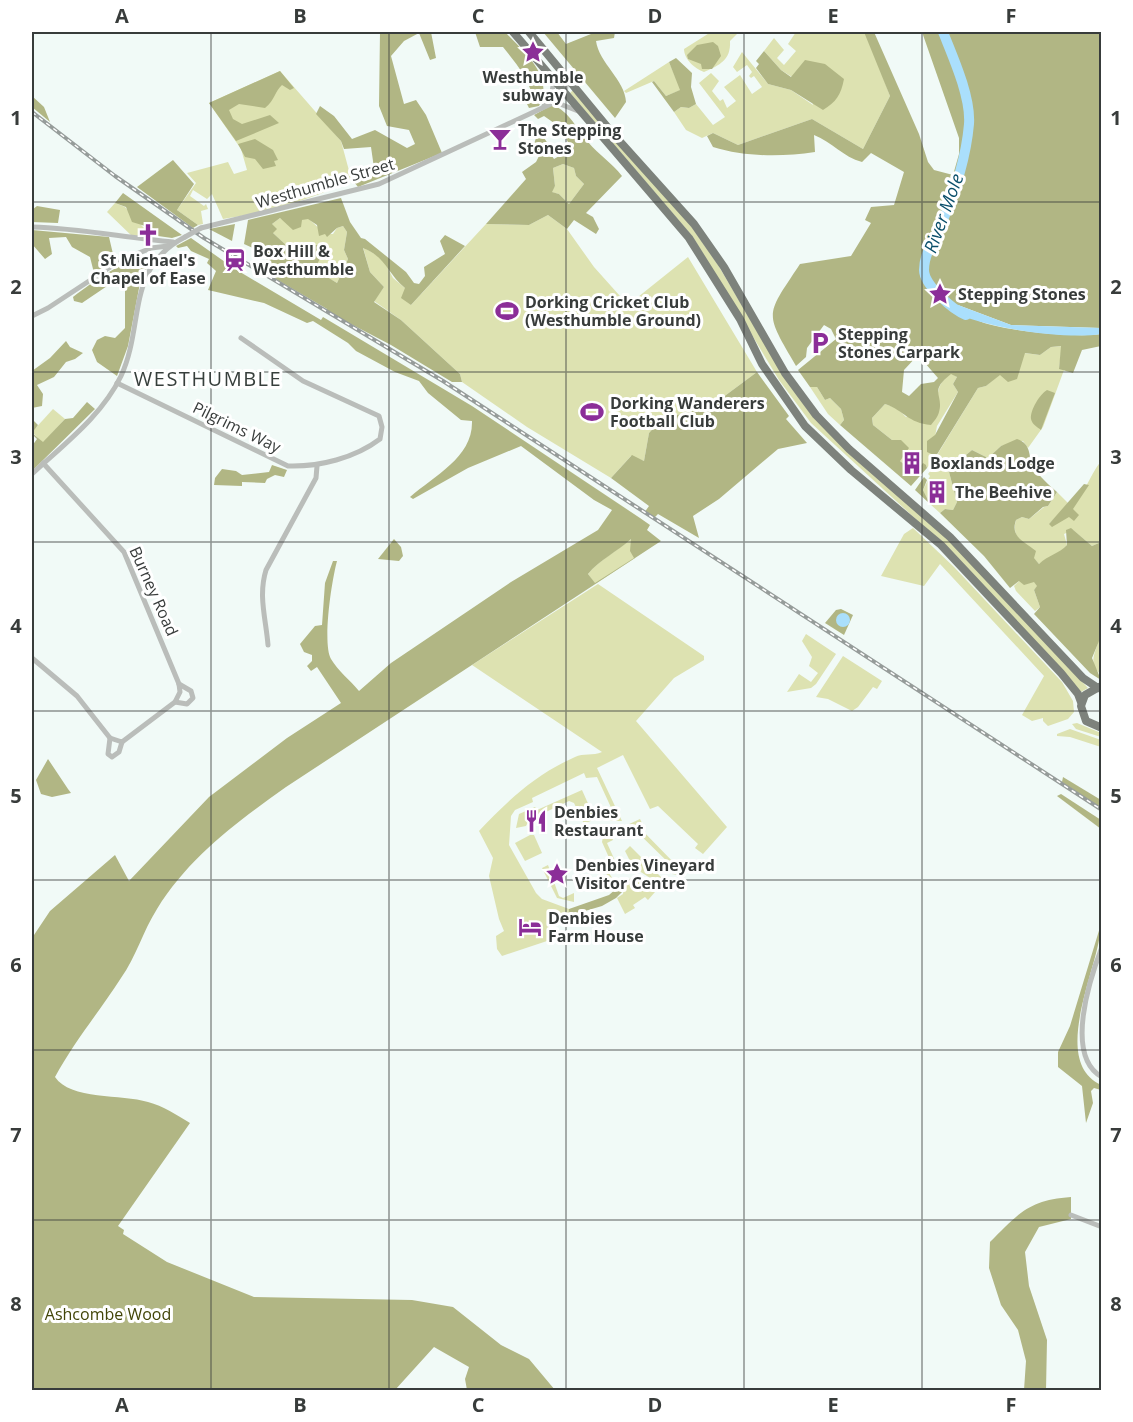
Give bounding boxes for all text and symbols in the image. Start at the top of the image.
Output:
text: A [115,2,129,29]
text: B [293,2,307,29]
text: C [472,2,485,29]
text: D [648,2,662,29]
text: E [827,2,839,29]
text: F [1006,2,1016,29]
place icon: Westhumble subway [520,39,546,65]
place label: Westhumble subway [482,66,584,106]
text: 1 [10,104,22,131]
text: 1 [1110,104,1122,131]
place label: The Stepping Stones [518,119,621,159]
bar icon: The Stepping Stones [487,126,513,152]
street label: Westhumble Street [253,153,397,213]
water label: River Mole [918,170,968,256]
church icon: St Michael's Chapel of Ease [135,222,161,248]
place label: Box Hill & Westhumble [253,240,354,280]
station icon: Box Hill & Westhumble [222,247,248,273]
place label: St Michael's Chapel of Ease [90,249,206,289]
text: 2 [10,273,22,300]
text: 2 [1110,273,1122,300]
place icon: Stepping Stones [927,281,953,307]
place label: Stepping Stones [958,283,1086,305]
place label: Dorking Cricket Club (Westhumble Ground) [525,291,701,331]
sports icon: Dorking Cricket Club (Westhumble Ground) [494,298,520,324]
place label: Stepping Stones Carpark [838,323,960,363]
parking icon: Stepping Stones Carpark [807,330,833,356]
district label: WESTHUMBLE [134,365,282,392]
place label: Dorking Wanderers Football Club [610,392,765,432]
street label: Pilgrims Way [189,396,286,458]
sports icon: Dorking Wanderers Football Club [579,399,605,425]
text: 3 [10,443,22,470]
text: 3 [1110,443,1122,470]
building icon: Boxlands Lodge [899,450,925,476]
place label: Boxlands Lodge [930,452,1055,474]
building icon: The Beehive [924,479,950,505]
place label: The Beehive [955,481,1052,503]
street label: Burney Road [124,543,184,639]
text: 4 [10,612,22,639]
text: 4 [1110,612,1122,639]
text: 5 [10,782,22,809]
text: 5 [1110,782,1122,809]
place label: Denbies Restaurant [554,801,644,841]
restaurant icon: Denbies Restaurant [523,808,549,834]
place label: Denbies Vineyard Visitor Centre [575,854,715,894]
place icon: Denbies Vineyard Visitor Centre [544,861,570,887]
place label: Denbies Farm House [548,907,644,947]
hotel icon: Denbies Farm House [517,914,543,940]
text: 6 [10,951,22,978]
text: 6 [1110,951,1122,978]
text: 7 [10,1121,22,1148]
text: 7 [1110,1121,1122,1148]
text: 8 [10,1290,22,1317]
text: 8 [1110,1290,1122,1317]
park label: Ashcombe Wood [45,1303,171,1325]
text: A [115,1391,129,1418]
text: B [293,1391,307,1418]
text: C [472,1391,485,1418]
text: D [648,1391,662,1418]
text: E [827,1391,839,1418]
text: F [1006,1391,1016,1418]

